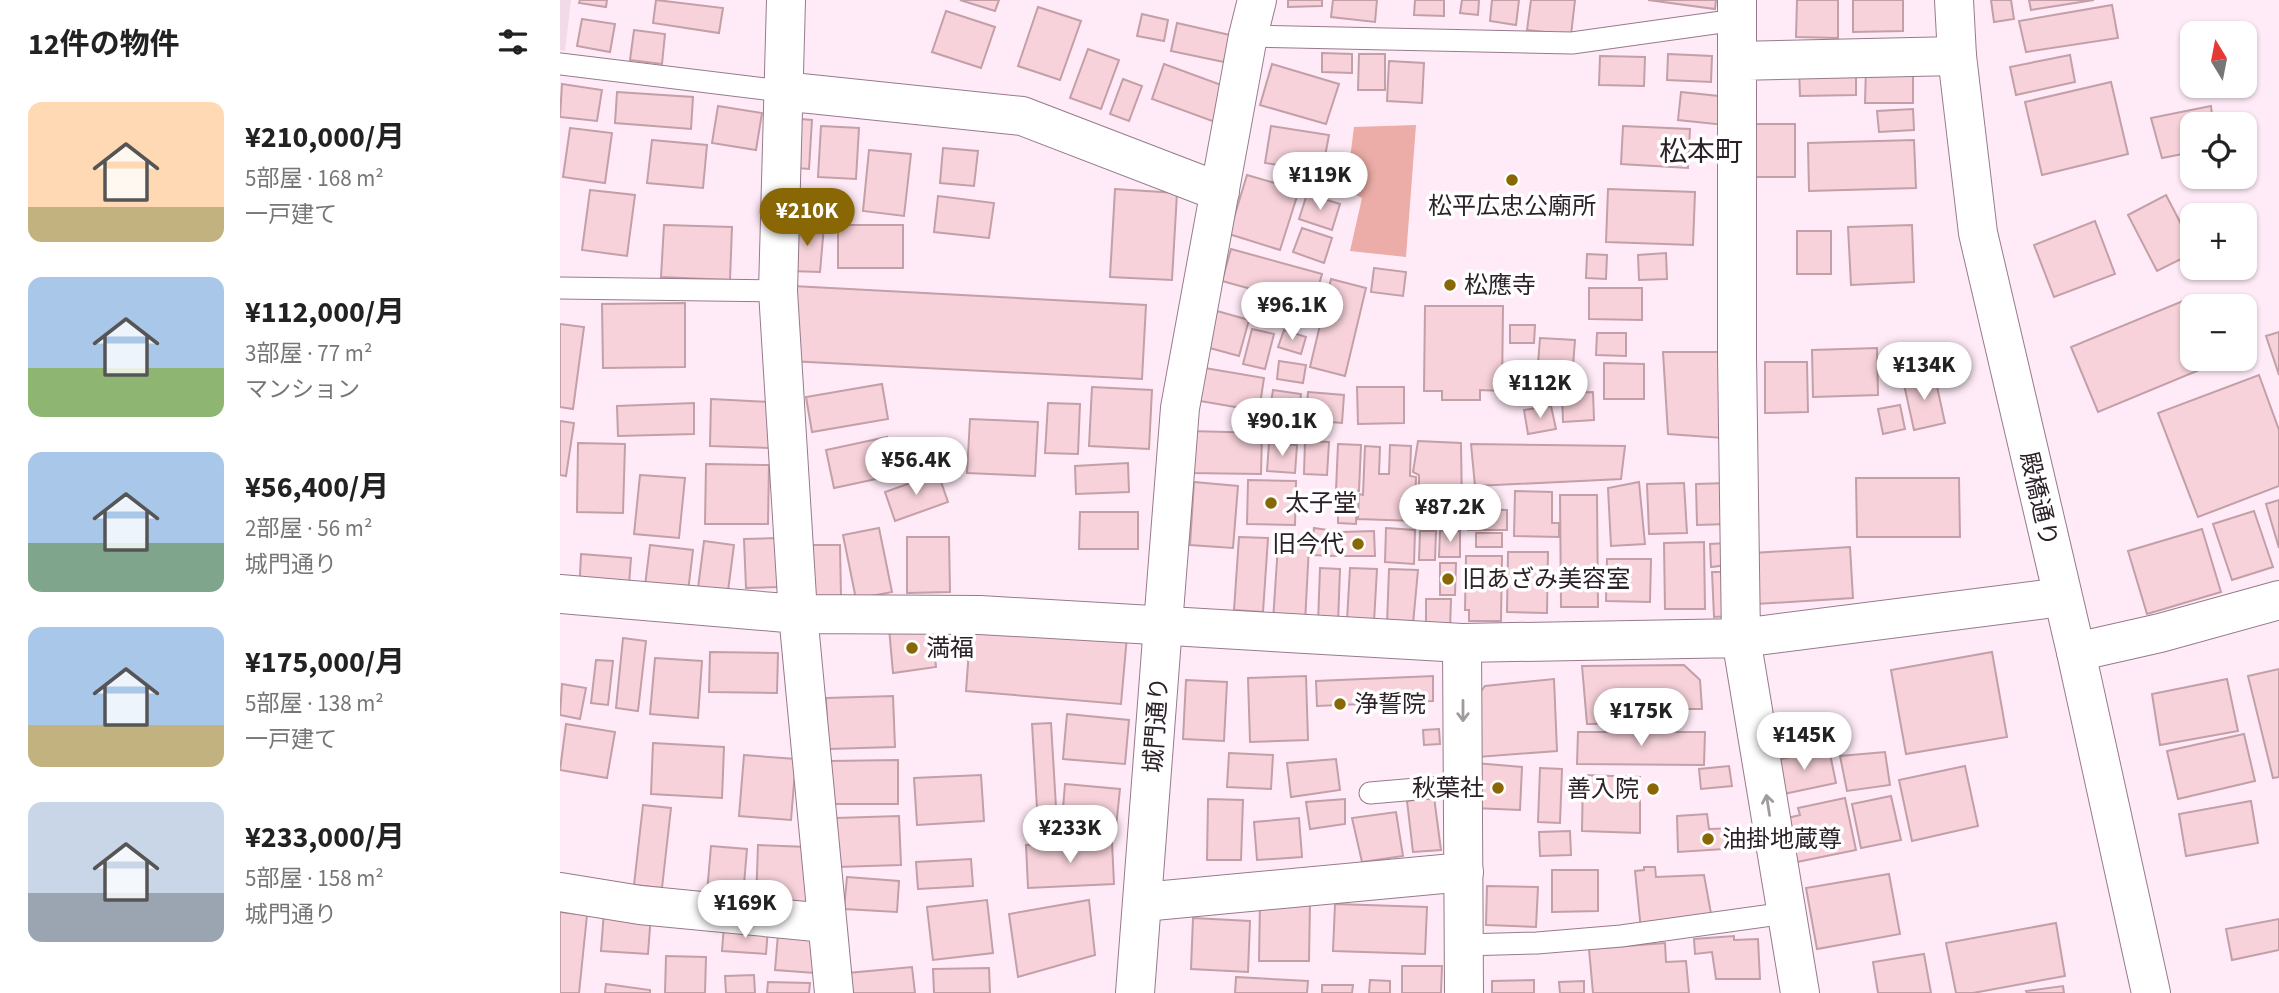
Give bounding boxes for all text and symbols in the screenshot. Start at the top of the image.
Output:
north arrow [2180,21,2258,98]
map controls [2180,21,2257,371]
text: 12件の物件 [28,23,180,66]
icon: filters [494,23,532,61]
button: locate [2180,112,2257,189]
text: ¥210,000/月 [245,116,405,159]
icon: home [84,130,168,214]
district label: 松本町 [1659,132,1743,172]
pin: ¥119K [1271,152,1369,212]
text: ¥119K [1289,158,1351,191]
text: 5部屋 · 168 m² [245,162,384,195]
marker: 松平広忠公廟所 [1504,172,1520,188]
pin: ¥210K [758,188,856,248]
place label: 松平広忠公廟所 [1428,189,1596,224]
text: ¥210K [776,194,838,227]
text: 一戸建て [245,198,337,231]
button: + [2180,203,2257,280]
place label: 松應寺 [1464,268,1536,303]
marker: 松應寺 [1442,277,1458,293]
pin: ¥96.1K [1235,282,1349,342]
text: ¥96.1K [1257,288,1327,321]
text: ¥112,000/月 [245,291,405,334]
button: − [2180,294,2257,371]
icon: home [84,305,168,389]
text: 3部屋 · 77 m² [245,337,372,370]
pin: ¥134K [1875,342,1973,402]
text: ¥134K [1893,348,1955,381]
pin: ¥112K [1491,360,1589,420]
text: ¥112K [1509,366,1571,399]
text: マンション [245,373,360,406]
pin: ¥90.1K [1225,398,1339,458]
text: ¥90.1K [1247,404,1317,437]
pin: ¥56.4K [859,438,973,497]
text: ¥56.4K [881,443,951,476]
street label: 殿橋通り [2011,448,2066,550]
text: ¥56,400/月 [245,466,389,509]
icon: home [84,480,168,564]
pin: ¥87.2K [1393,484,1507,544]
place label: 太子堂 [1285,486,1357,521]
text: ¥87.2K [1415,490,1485,523]
marker: 太子堂 [1263,495,1279,511]
text: 2部屋 · 56 m² [245,512,372,545]
place label: 旧今代 [1272,527,1344,562]
marker: 旧今代 [1350,536,1366,552]
text: 城門通り [245,548,337,581]
place label: 旧あざみ美容室 [1462,562,1630,597]
marker: 旧あざみ美容室 [1440,571,1456,587]
place label: 満福 [926,631,974,666]
marker: 満福 [904,640,920,656]
text: ¥175,000/月 [245,641,405,684]
icon: home [84,655,168,739]
street label: 城門通り [1136,676,1177,774]
text: 5部屋 · 138 m² [245,687,384,720]
place label: 浄誓院 [1354,687,1426,722]
pin: ¥175K [1592,688,1690,748]
text: ¥175K [1610,694,1672,727]
marker: 浄誓院 [1332,696,1348,712]
one-way arrow [1456,699,1470,722]
pin: ¥145K [1755,712,1853,772]
text: ¥145K [1773,718,1835,751]
text: 一戸建て [245,723,337,756]
place label: 秋葉社 [1412,771,1484,806]
place label: 善入院 [1567,772,1639,807]
marker: 秋葉社 [1490,780,1506,796]
marker: 善入院 [1645,781,1661,797]
one-way arrow [1761,794,1774,817]
pin: ¥233K [1021,806,1119,865]
text: ¥233K [1039,811,1101,844]
text: ¥233,000/月 [245,816,405,859]
place label: 油掛地蔵尊 [1722,822,1842,857]
icon: home [84,830,168,914]
marker: 油掛地蔵尊 [1700,831,1716,847]
text: 5部屋 · 158 m² [245,862,384,895]
pin: ¥169K [696,880,794,940]
text: ¥169K [714,886,776,919]
text: 城門通り [245,898,337,931]

